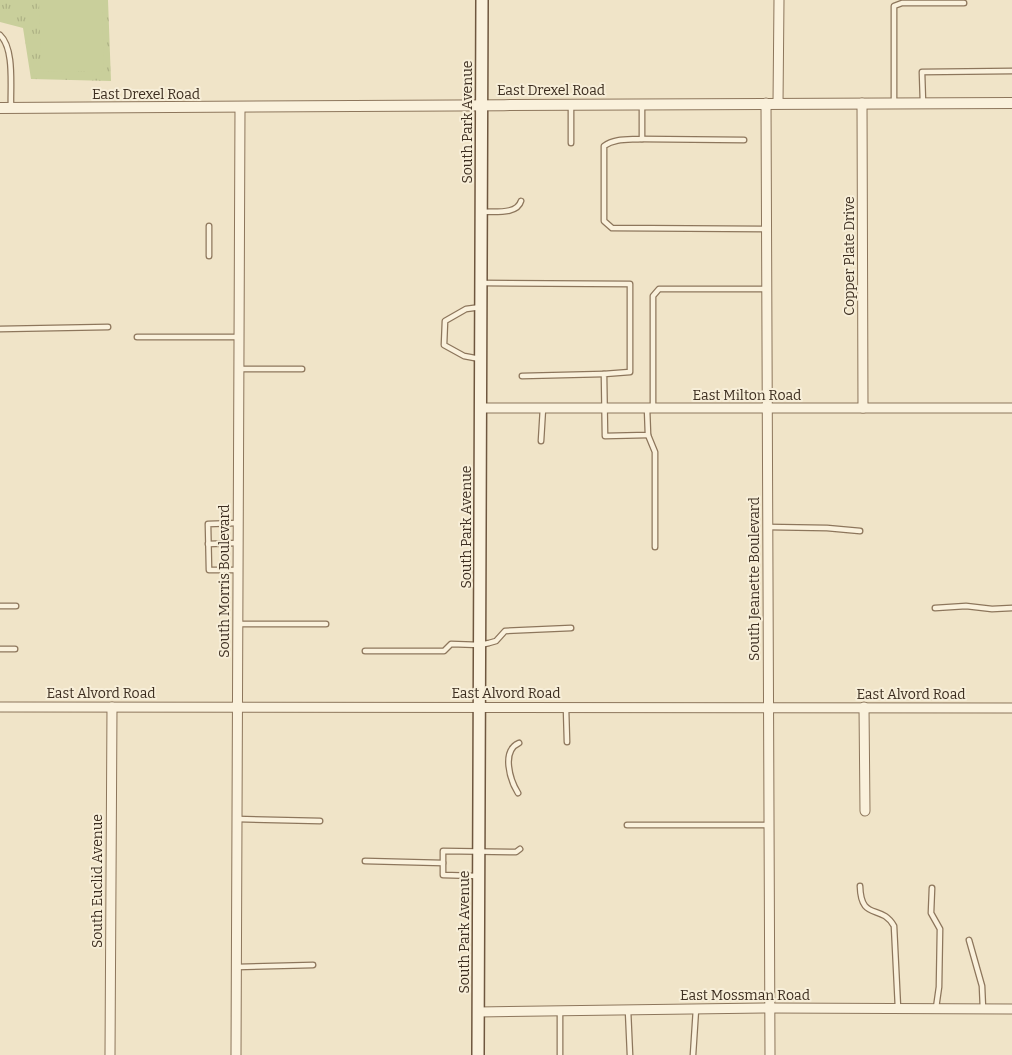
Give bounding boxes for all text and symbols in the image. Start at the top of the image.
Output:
street label: South Park Avenue [459,61,476,183]
street label: East Drexel Road [497,82,605,99]
street label: East Drexel Road [92,86,200,103]
street label: Copper Plate Drive [841,196,858,316]
street label: East Milton Road [693,387,801,404]
street label: South Park Avenue [458,466,475,588]
street label: South Jeanette Boulevard [746,497,763,661]
street label: South Morris Boulevard [216,504,233,658]
street label: East Alvord Road [46,685,156,702]
street label: East Alvord Road [451,685,561,702]
street label: East Alvord Road [856,686,966,703]
street label: South Euclid Avenue [89,814,106,948]
street label: South Park Avenue [456,871,473,993]
street label: East Mossman Road [680,987,810,1004]

